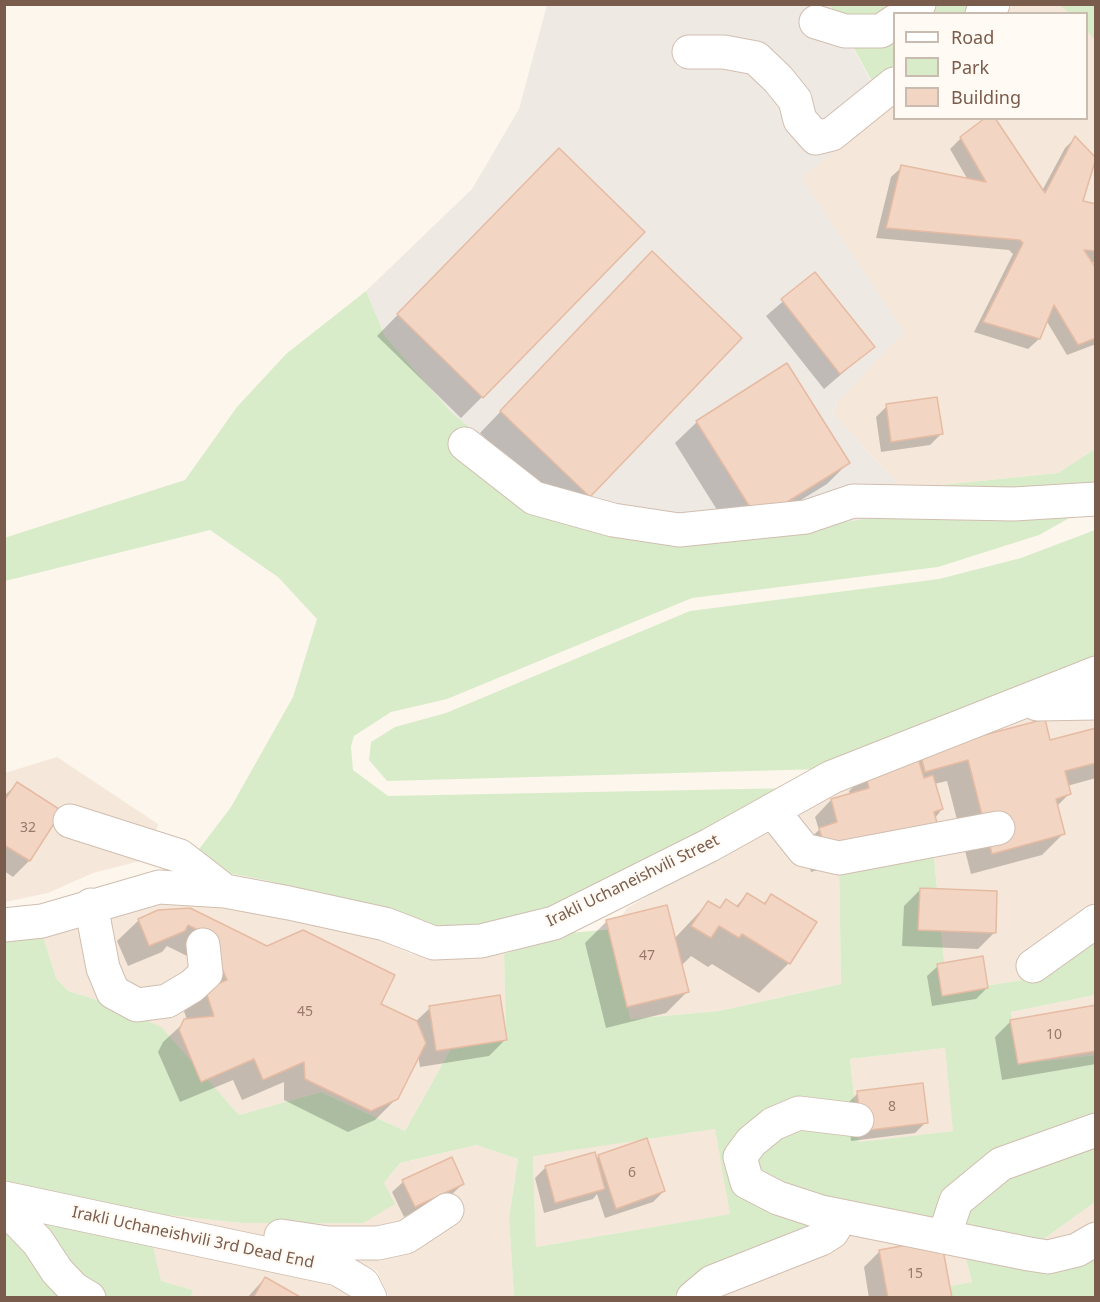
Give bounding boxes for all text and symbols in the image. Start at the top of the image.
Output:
legend [893,12,1088,120]
text: Road [951,25,994,49]
text: Park [951,55,989,79]
text: Building [951,85,1021,109]
house number: 32 [20,820,36,836]
street label: Irakli Uchaneishvili Street [543,831,723,931]
house number: 47 [639,948,655,964]
house number: 45 [297,1004,313,1020]
house number: 10 [1046,1027,1062,1043]
house number: 8 [888,1099,896,1115]
house number: 6 [628,1165,636,1181]
street label: Irakli Uchaneishvili 3rd Dead End [70,1203,316,1273]
house number: 15 [907,1266,923,1282]

